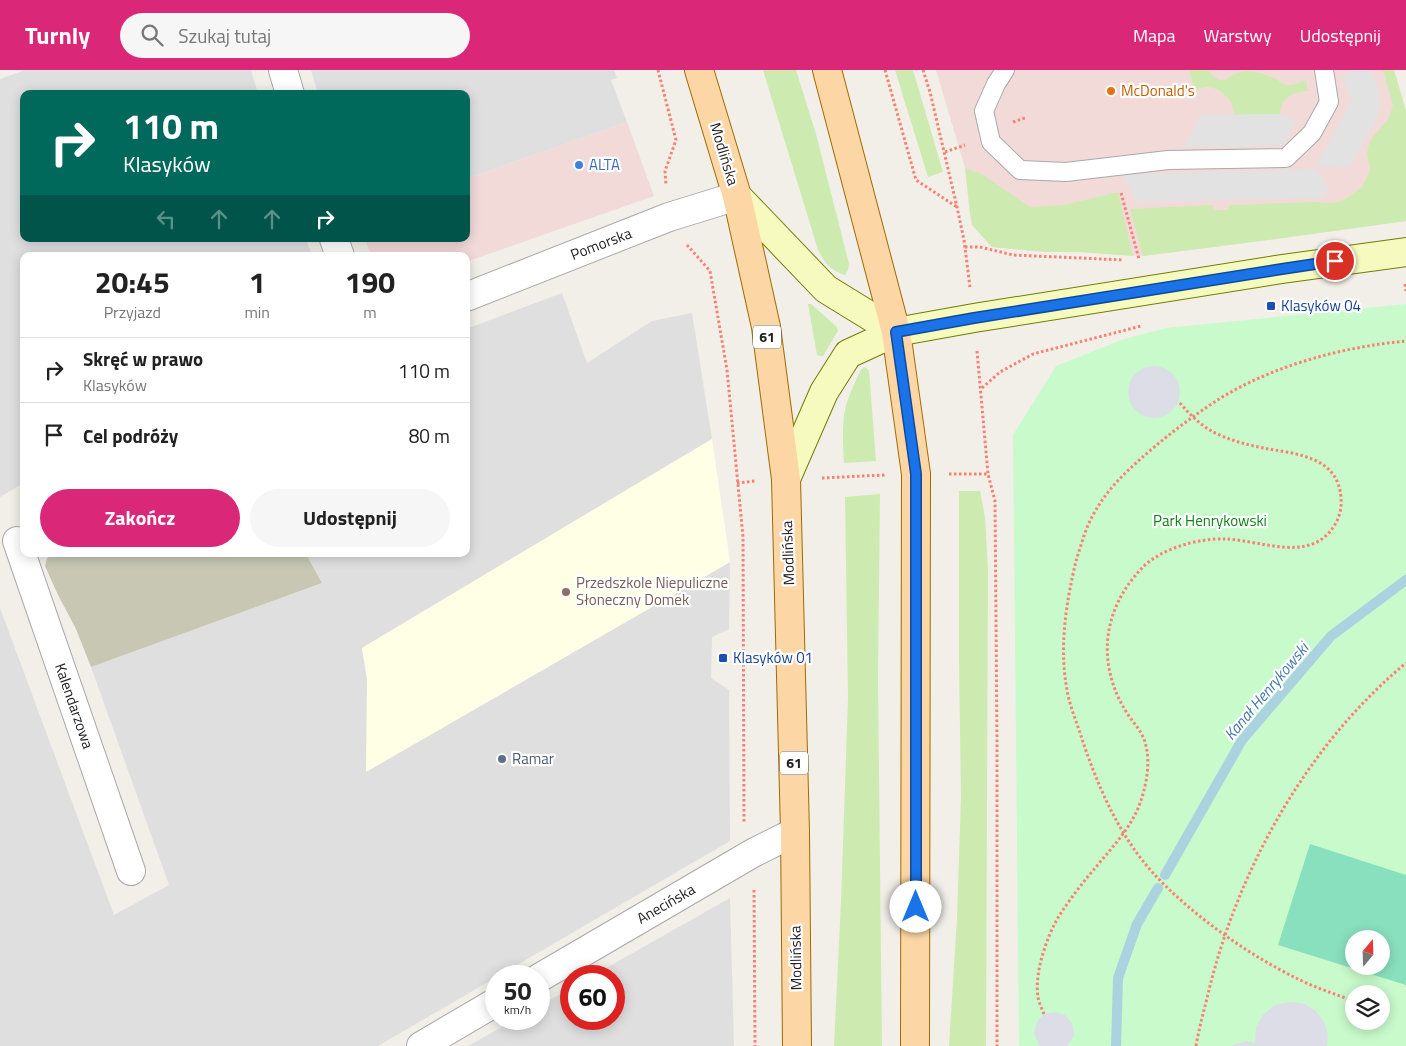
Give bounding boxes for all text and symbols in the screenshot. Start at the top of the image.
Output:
search box [120,13,470,58]
text: Turnly [25,17,90,53]
icon: search [138,21,166,49]
text: Szukaj tutaj [178,21,271,50]
text: Mapa [1133,22,1176,49]
text: Warstwy [1204,22,1272,49]
text: Udostępnij [1300,22,1381,49]
place label: McDonald's [1121,79,1195,102]
marker: McDonald's [1105,85,1117,97]
text: 110 m [123,99,219,153]
icon: right [40,110,105,175]
street label: Modlińska [704,119,745,189]
text: Klasyków [123,147,211,181]
place label: ALTA [589,153,620,176]
marker: ALTA [573,159,585,171]
icon: left [152,205,180,233]
icon: ahead [205,205,233,233]
icon: ahead [258,205,286,233]
icon: right [311,205,339,233]
street label: Pomorska [567,221,635,266]
pin [1314,240,1356,282]
icon: arrive [1321,247,1349,275]
text: 20:45 [95,259,170,305]
text: 1 [249,259,266,305]
text: 190 [345,259,395,305]
place label: Klasyków 04 [1281,294,1361,317]
text: Przyjazd [104,300,161,324]
text: min [244,300,270,324]
text: m [363,300,377,324]
marker: Klasyków 04 [1265,300,1277,312]
road number: 61 [753,326,781,348]
text: Skręć w prawo [83,344,203,373]
icon: right [40,356,68,384]
text: 110 m [398,356,450,385]
text: Klasyków [83,373,147,397]
icon: arrive [40,421,68,449]
text: Cel podróży [83,421,178,450]
text: 80 m [409,421,450,450]
button: Zakończ [40,489,240,547]
button: Udostępnij [250,489,450,547]
park label: Park Henrykowski [1153,509,1267,532]
street label: Modlińska [775,520,800,586]
place label: Przedszkole Niepuliczne Słoneczny Domek [576,571,728,611]
marker: Przedszkole Niepuliczne Słoneczny Domek [560,586,572,598]
water label: Kanał Henrykowski [1218,636,1315,745]
place label: Klasyków 01 [733,646,813,669]
marker: Klasyków 01 [717,652,729,664]
street label: Kalendarzowa [49,660,100,752]
place label: Ramar [512,747,554,770]
road number: 61 [780,751,808,774]
marker: Ramar [496,753,508,765]
street label: Anecińska [632,877,700,930]
position arrow [889,880,941,932]
street label: Modlińska [783,925,808,991]
north arrow [1345,930,1390,975]
map controls [1345,930,1390,1030]
speed limit sign: 60 [560,965,625,1030]
text: 50 [503,972,532,1010]
button: layers [1345,985,1390,1030]
text: km/h [504,1000,531,1019]

